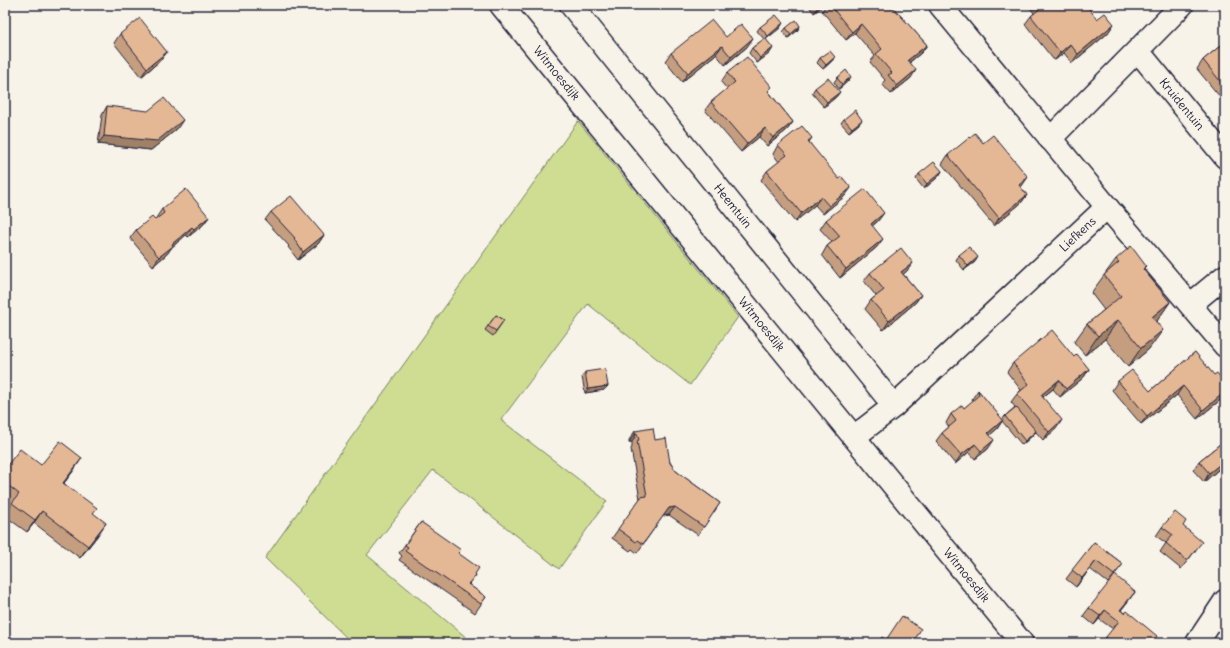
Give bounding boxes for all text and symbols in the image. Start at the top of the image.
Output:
street label: Witmoesdijk [531,43,584,103]
street label: Kruidentuin [1156,75,1208,133]
street label: Heemtuin [711,180,756,231]
street label: Liefkens [1056,213,1099,255]
street label: Witmoesdijk [735,294,788,354]
street label: Witmoesdijk [940,545,993,605]

